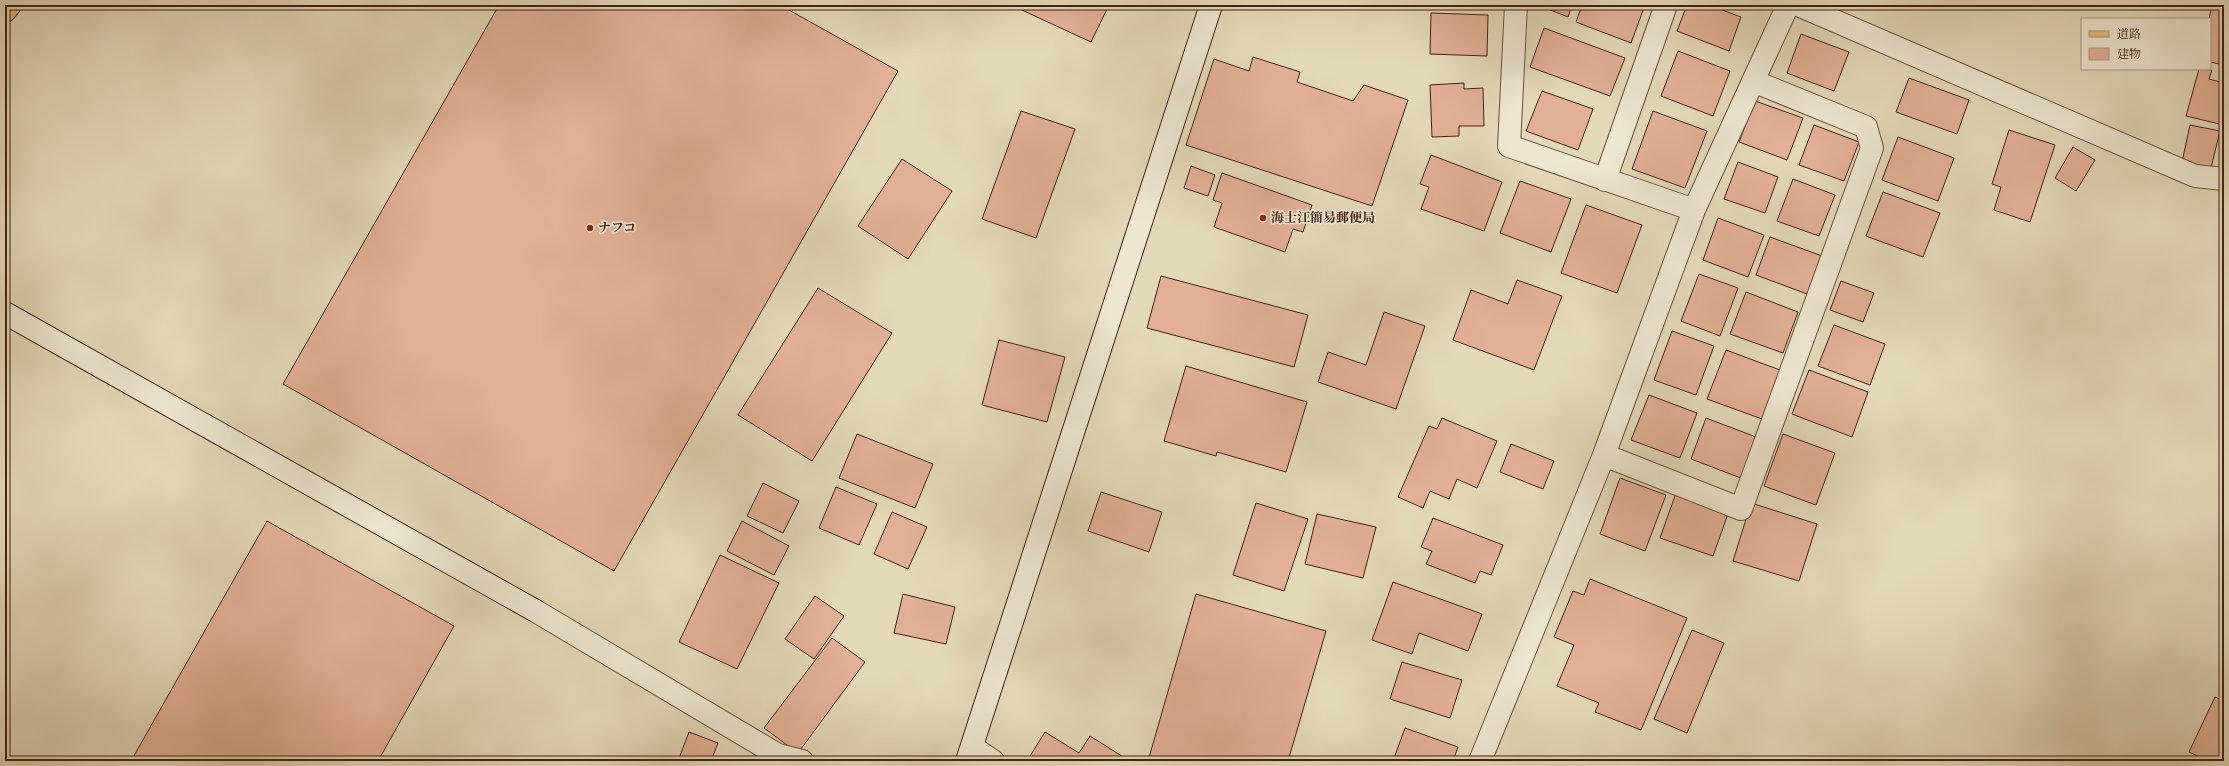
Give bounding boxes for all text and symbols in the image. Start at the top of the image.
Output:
legend [2081,18,2211,70]
text: 道路 [2117,26,2141,42]
text: 建物 [2117,46,2141,62]
place label: 海士江簡易郵便局 [1271,209,1375,227]
marker: 海士江簡易郵便局 [1258,213,1268,223]
place label: ナフコ [598,219,636,237]
marker: ナフコ [585,223,595,233]

